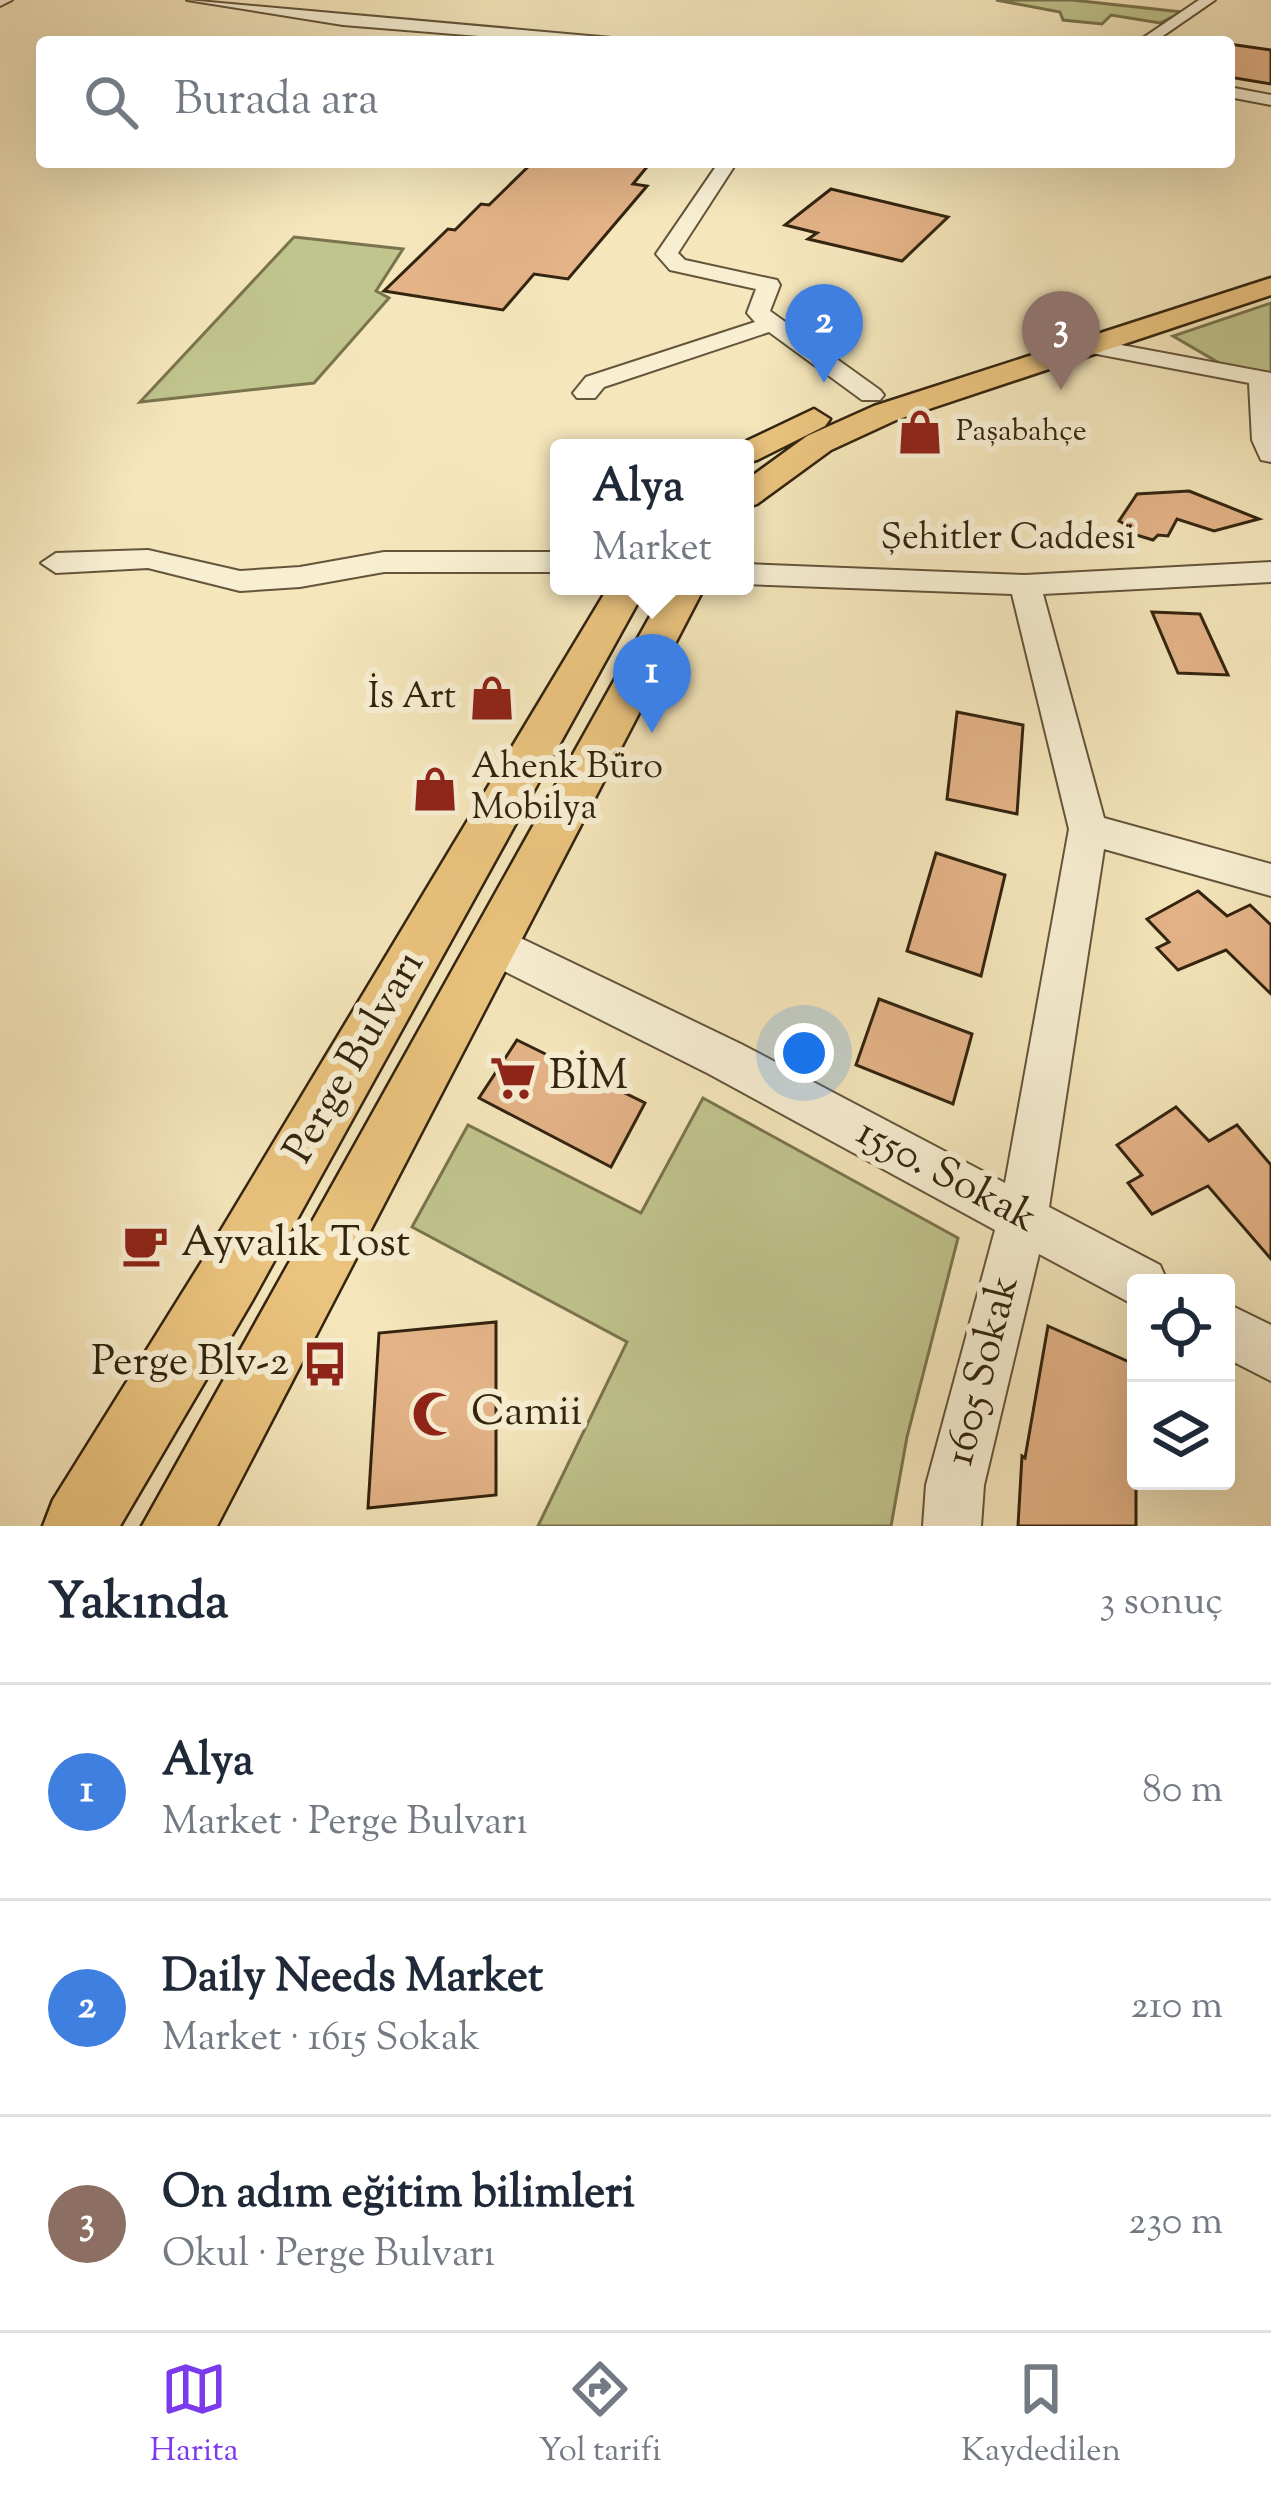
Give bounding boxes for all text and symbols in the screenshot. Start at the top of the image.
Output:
search box [36,36,1235,168]
icon: search [78,69,144,135]
text: Burada ara [174,70,379,135]
pin: 2 [785,284,863,383]
pin: 3 [1022,291,1100,390]
shop icon: Paşabahçe [895,407,945,457]
place label: Paşabahçe [956,411,1087,454]
popup [550,439,754,595]
text: Alya [592,457,684,522]
street label: Şehitler Caddesi [881,513,1135,565]
text: Market [592,522,712,578]
pin: 1 [613,634,691,733]
place label: İs Art [368,672,456,724]
shop icon: İs Art [467,673,517,723]
place label: Ahenk Büro Mobilya [471,742,663,835]
shop icon: Ahenk Büro Mobilya [410,764,460,814]
street label: Perge Bulvarı [271,941,441,1175]
your location [774,1023,834,1083]
place label: BİM [549,1048,628,1108]
supermarket icon: BİM [488,1053,538,1103]
street label: 1550. Sokak [845,1104,1047,1250]
place label: Ayvalık Tost [181,1215,410,1275]
cafe icon: Ayvalık Tost [120,1220,170,1270]
street label: 1605 Sokak [931,1270,1037,1472]
map controls [1127,1274,1235,1490]
button: locate [1127,1274,1235,1382]
place label: Perge Blv-2 [91,1334,289,1394]
bus stop icon: Perge Blv-2 [300,1339,350,1389]
button: layers [1127,1382,1235,1490]
place label: Camii [471,1384,582,1444]
mosque icon: Camii [410,1389,460,1439]
text: Yakında [48,1568,229,1641]
text: 3 sonuç [1100,1576,1223,1632]
text: Alya [162,1731,254,1796]
text: 1 [80,1764,94,1820]
text: 80 m [1142,1764,1223,1820]
text: Market · Perge Bulvarı [162,1796,527,1852]
text: Daily Needs Market [162,1947,543,2012]
text: 2 [78,1980,96,2036]
text: 210 m [1131,1980,1223,2036]
text: Market · 1615 Sokak [162,2012,480,2068]
text: On adım eğitim bilimleri [162,2163,635,2228]
text: 3 [79,2196,95,2252]
text: 230 m [1128,2196,1223,2252]
text: Okul · Perge Bulvarı [162,2228,495,2284]
tab: Harita [150,2356,239,2476]
tab: Yol tarifi [539,2356,661,2476]
tab: Kaydedilen [961,2356,1121,2476]

